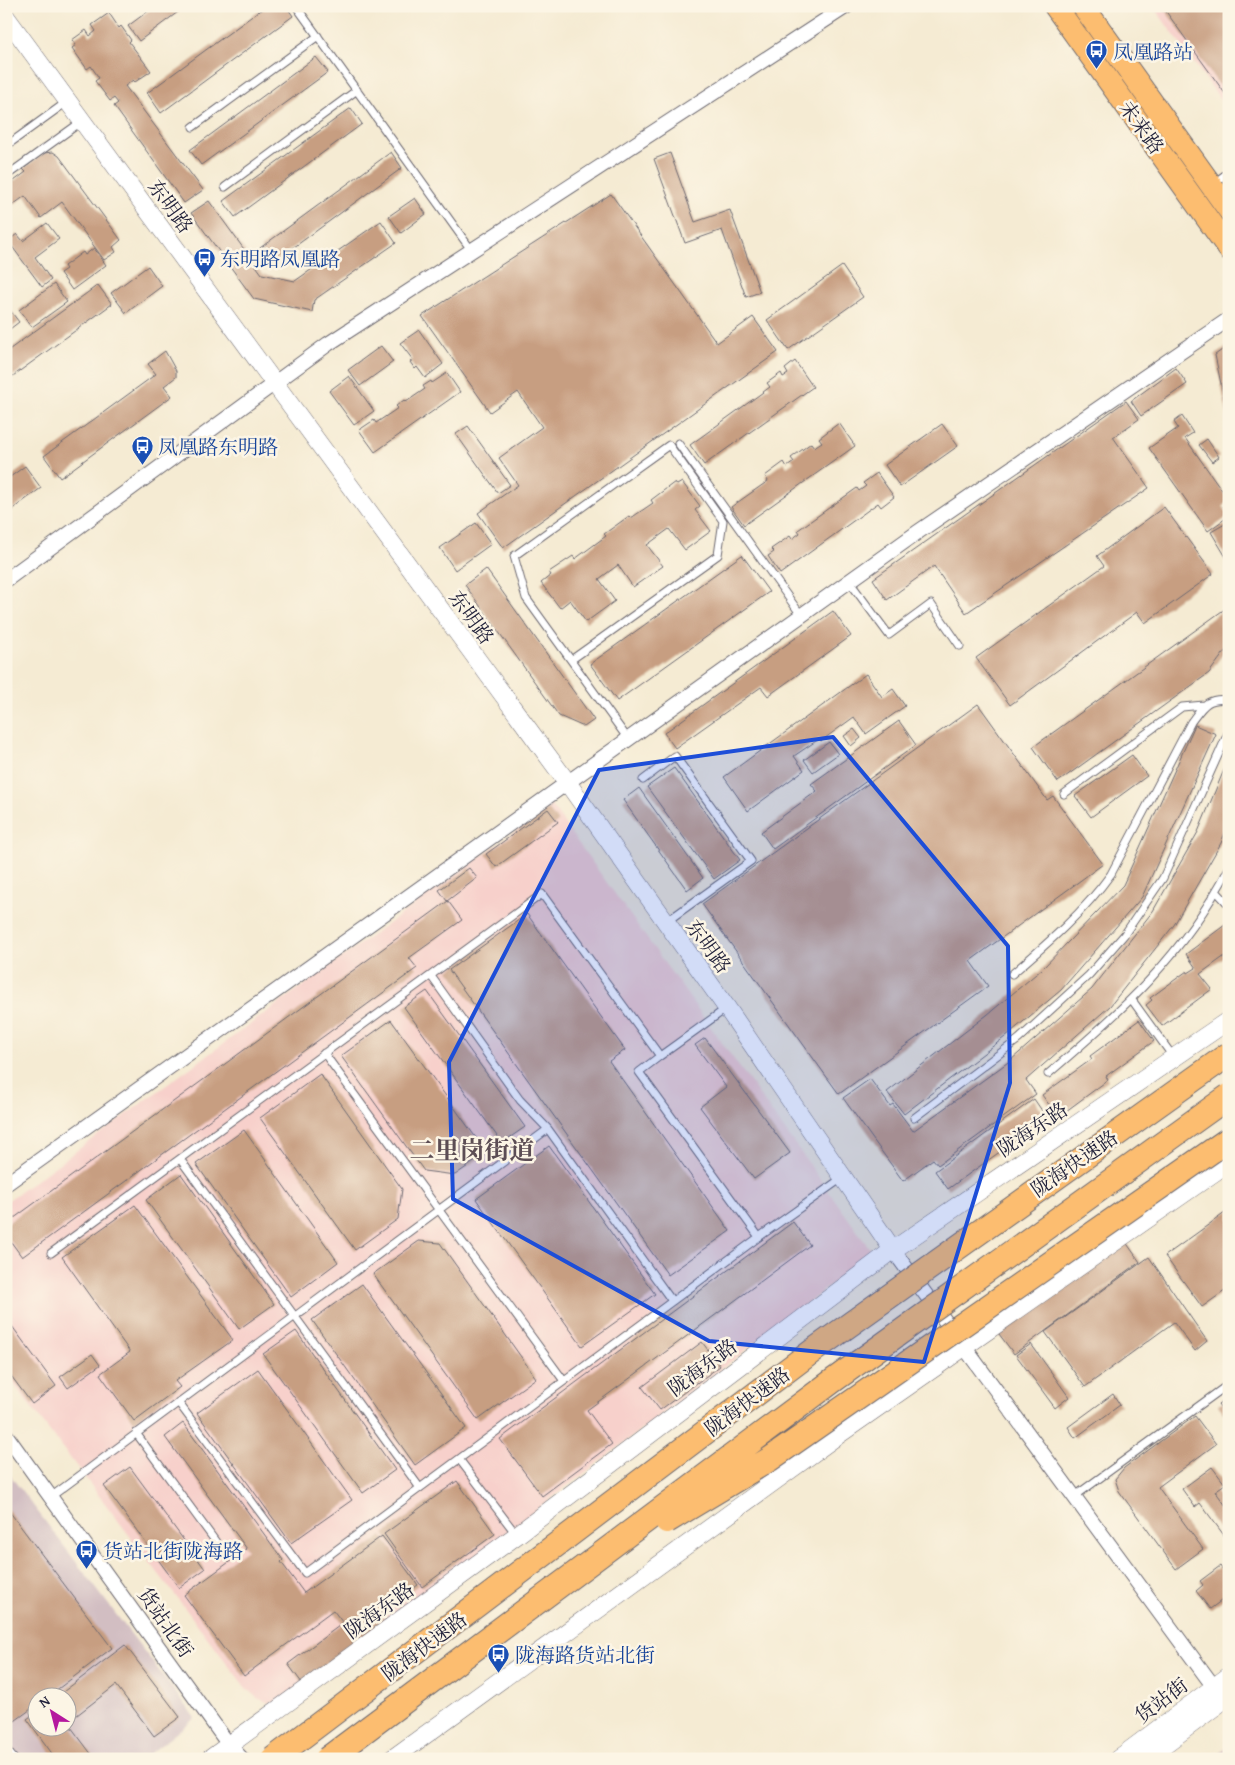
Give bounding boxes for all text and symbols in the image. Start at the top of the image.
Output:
place label: 凤凰路站 [1113,37,1193,66]
bus stop icon: 凤凰路站 [1085,39,1109,70]
street label: 未来路 [1113,94,1171,160]
street label: 东明路 [142,173,200,239]
place label: 东明路凤凰路 [220,244,340,273]
bus stop icon: 东明路凤凰路 [192,246,216,277]
place label: 凤凰路东明路 [158,432,278,461]
bus stop icon: 凤凰路东明路 [130,434,154,465]
street label: 东明路 [443,584,501,650]
street label: 东明路 [680,913,738,979]
street label: 陇海东路 [991,1095,1073,1163]
street label: 陇海快速路 [1025,1122,1123,1204]
district label: 二里岗街道 [409,1132,535,1168]
street label: 陇海东路 [661,1331,743,1403]
street label: 陇海快速路 [698,1359,796,1443]
place label: 货站北街陇海路 [103,1536,243,1565]
bus stop icon: 货站北街陇海路 [75,1538,99,1569]
street label: 陇海东路 [338,1575,420,1645]
street label: 货站北街 [131,1581,201,1663]
street label: 陇海快速路 [375,1604,473,1688]
place label: 陇海路货站北街 [515,1640,655,1669]
bus stop icon: 陇海路货站北街 [487,1642,511,1673]
street label: 货站街 [1128,1670,1194,1730]
north arrow [28,1688,78,1738]
text: N [35,1690,55,1712]

